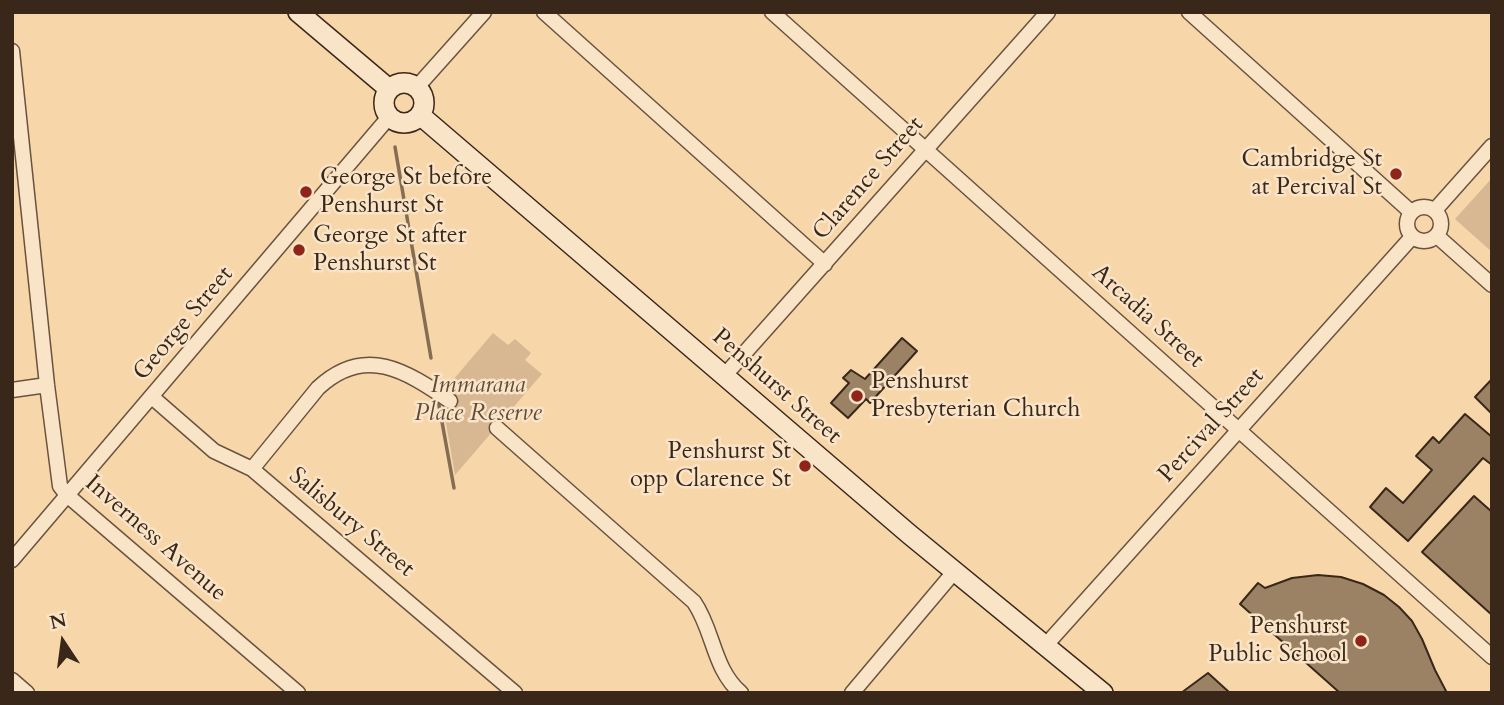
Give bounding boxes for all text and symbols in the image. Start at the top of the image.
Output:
street label: Clarence Street [808,111,930,247]
place label: Cambridge St at Percival St [1241,146,1382,202]
place label: George St before Penshurst St [320,164,492,220]
marker: Cambridge St at Percival St [1388,166,1404,182]
marker: George St before Penshurst St [298,184,314,200]
place label: George St after Penshurst St [313,222,466,278]
marker: George St after Penshurst St [291,242,307,258]
street label: Arcadia Street [1085,259,1209,375]
street label: George Street [128,261,240,387]
street label: Penshurst Street [706,323,846,451]
street label: Percival Street [1153,363,1271,489]
place label: Penshurst Presbyterian Church [871,368,1080,424]
park label: Immarana Place Reserve [414,372,542,428]
marker: Penshurst Presbyterian Church [849,388,865,404]
place label: Penshurst St opp Clarence St [630,438,791,494]
marker: Penshurst St opp Clarence St [797,458,813,474]
street label: Salisbury Street [282,462,420,584]
street label: Inverness Avenue [78,470,232,608]
north arrow [28,607,98,677]
text: N [47,607,69,636]
place label: Penshurst Public School [1208,613,1347,669]
marker: Penshurst Public School [1353,633,1369,649]

